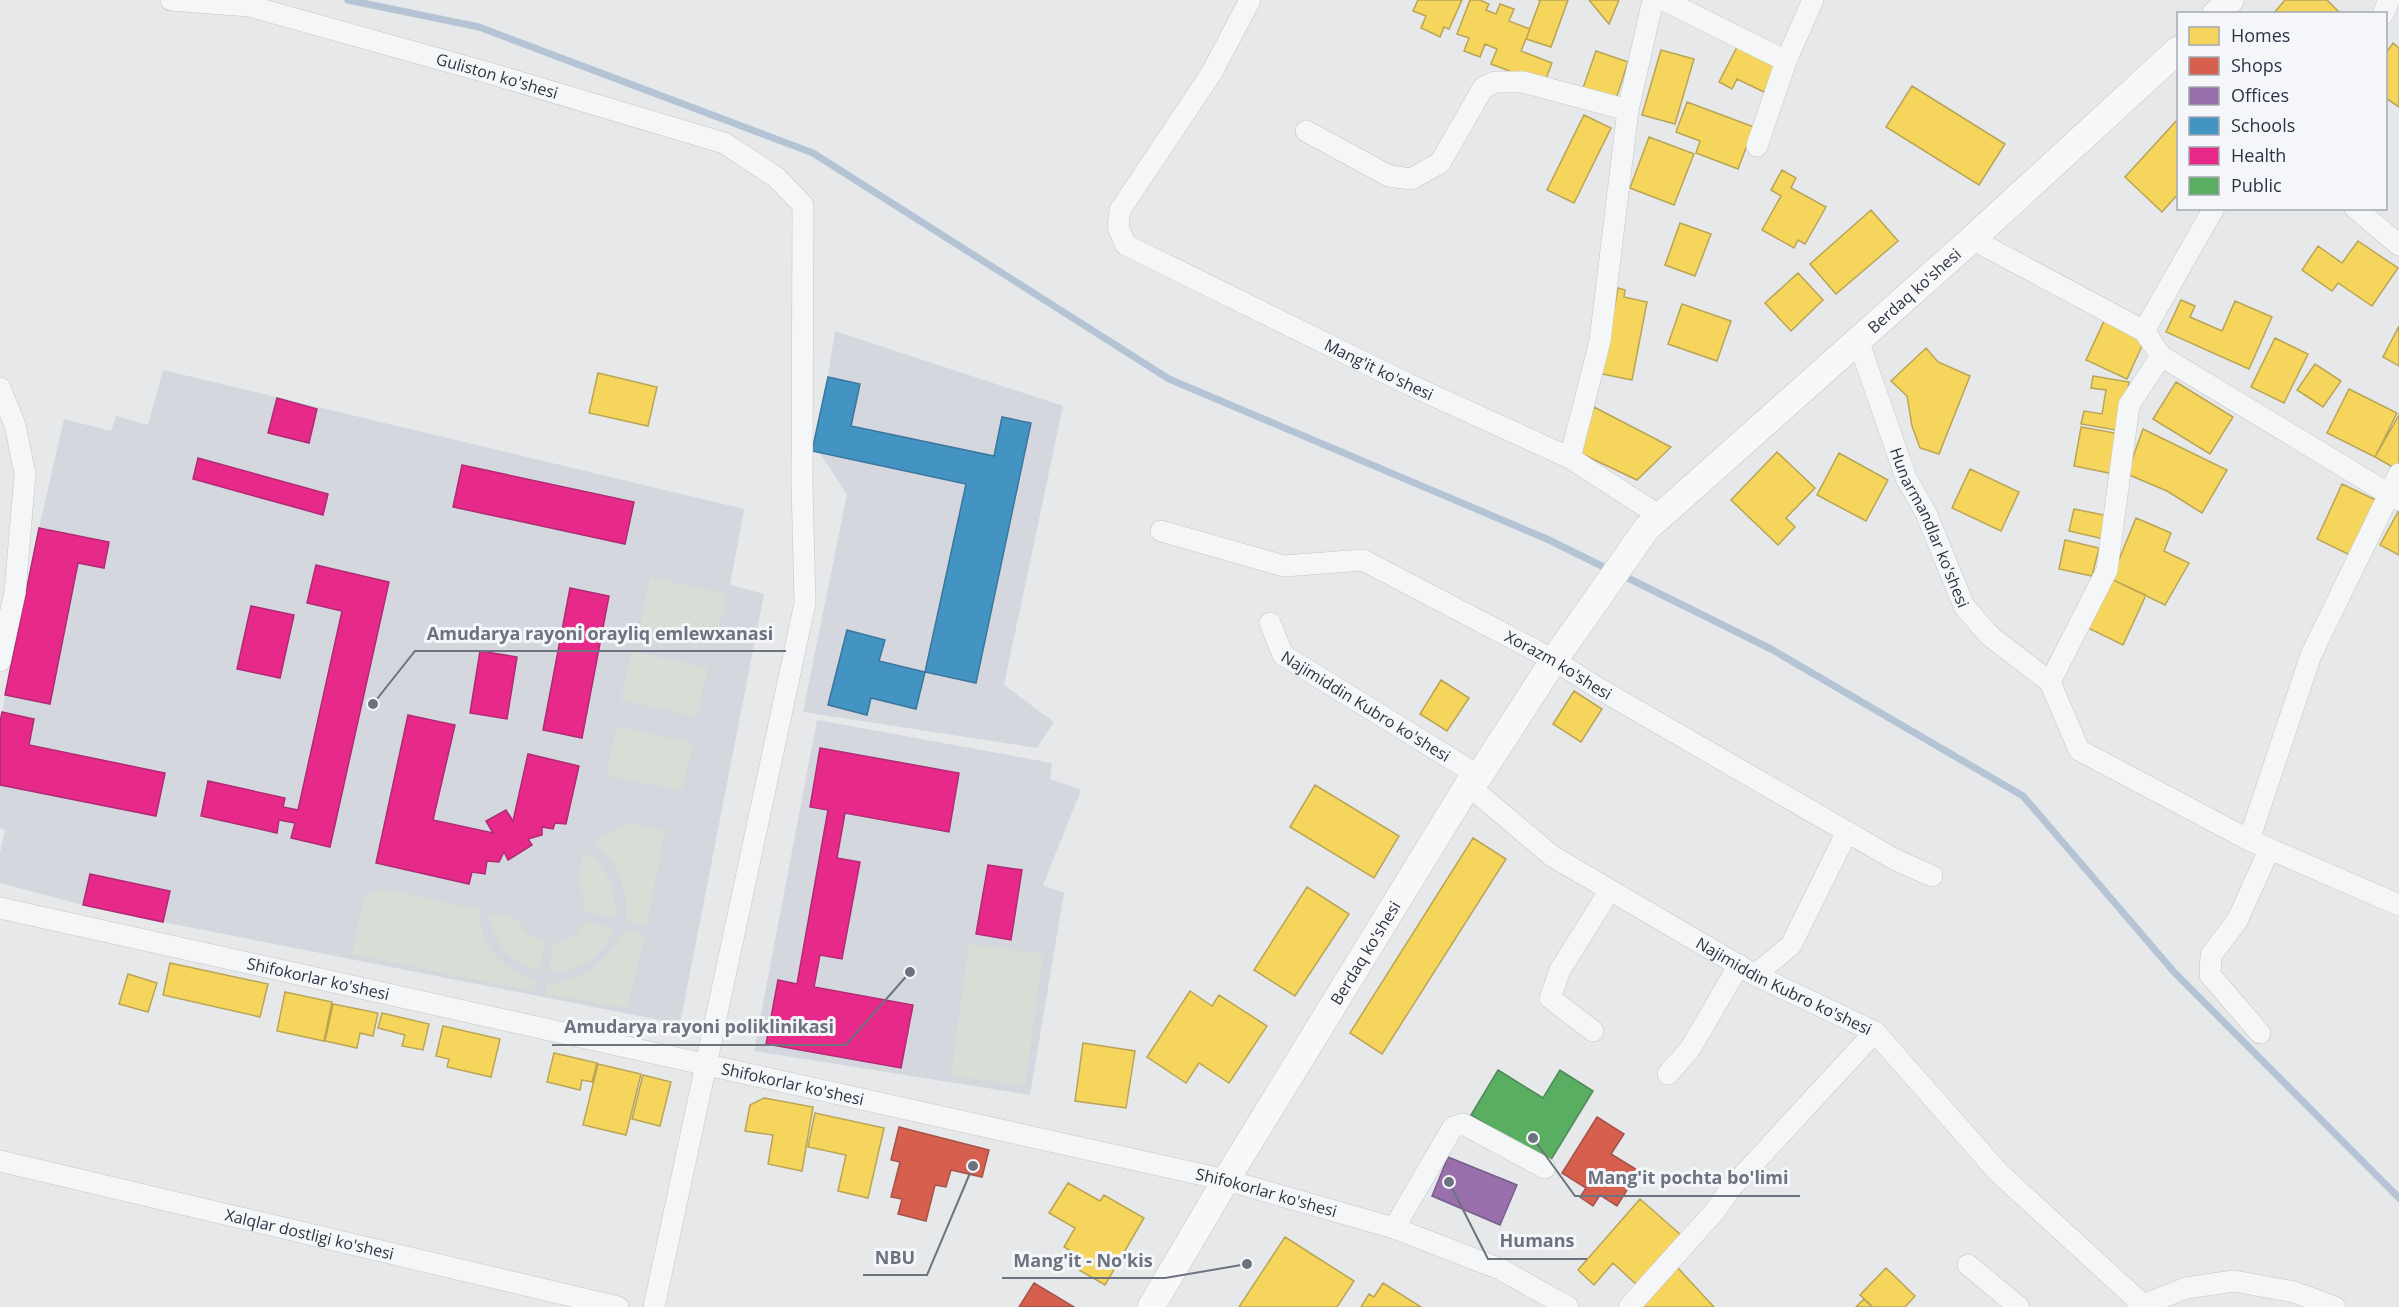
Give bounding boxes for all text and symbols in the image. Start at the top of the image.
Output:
legend [2177,12,2387,210]
text: Homes [2231,23,2290,47]
street label: Guliston ko'shesi [434,48,561,104]
text: Shops [2231,53,2282,77]
text: Offices [2231,83,2289,107]
text: Schools [2231,113,2295,137]
text: Health [2231,143,2286,167]
text: Public [2231,173,2282,197]
street label: Berdaq ko'shesi [1863,243,1966,338]
street label: Mang'it ko'shesi [1321,333,1437,405]
street label: Hunarmandlar ko'shesi [1885,444,1975,611]
callout: Amudarya rayoni orayliq emlewxanasi [415,615,786,651]
text: Amudarya rayoni orayliq emlewxanasi [427,621,773,645]
street label: Xorazm ko'shesi [1501,625,1616,705]
street label: Najimiddin Kubro ko'shesi [1277,646,1455,767]
street label: Berdaq ko'shesi [1325,897,1405,1009]
street label: Najimiddin Kubro ko'shesi [1692,932,1875,1040]
street label: Shifokorlar ko'shesi [245,952,392,1005]
callout: Amudarya rayoni poliklinikasi [552,1009,846,1045]
text: Amudarya rayoni poliklinikasi [564,1014,834,1038]
street label: Shifokorlar ko'shesi [719,1057,866,1110]
callout: Mang'it pochta bo'limi [1575,1160,1800,1196]
street label: Shifokorlar ko'shesi [1194,1163,1340,1222]
text: Mang'it pochta bo'limi [1587,1165,1789,1189]
street label: Xalqlar dostligi ko'shesi [223,1204,396,1265]
callout: Humans [1488,1223,1587,1259]
text: Humans [1500,1228,1575,1252]
callout: NBU [863,1239,927,1275]
callout: Mang'it - No'kis [1002,1242,1165,1278]
text: NBU [875,1245,915,1269]
text: Mang'it - No'kis [1013,1248,1153,1272]

